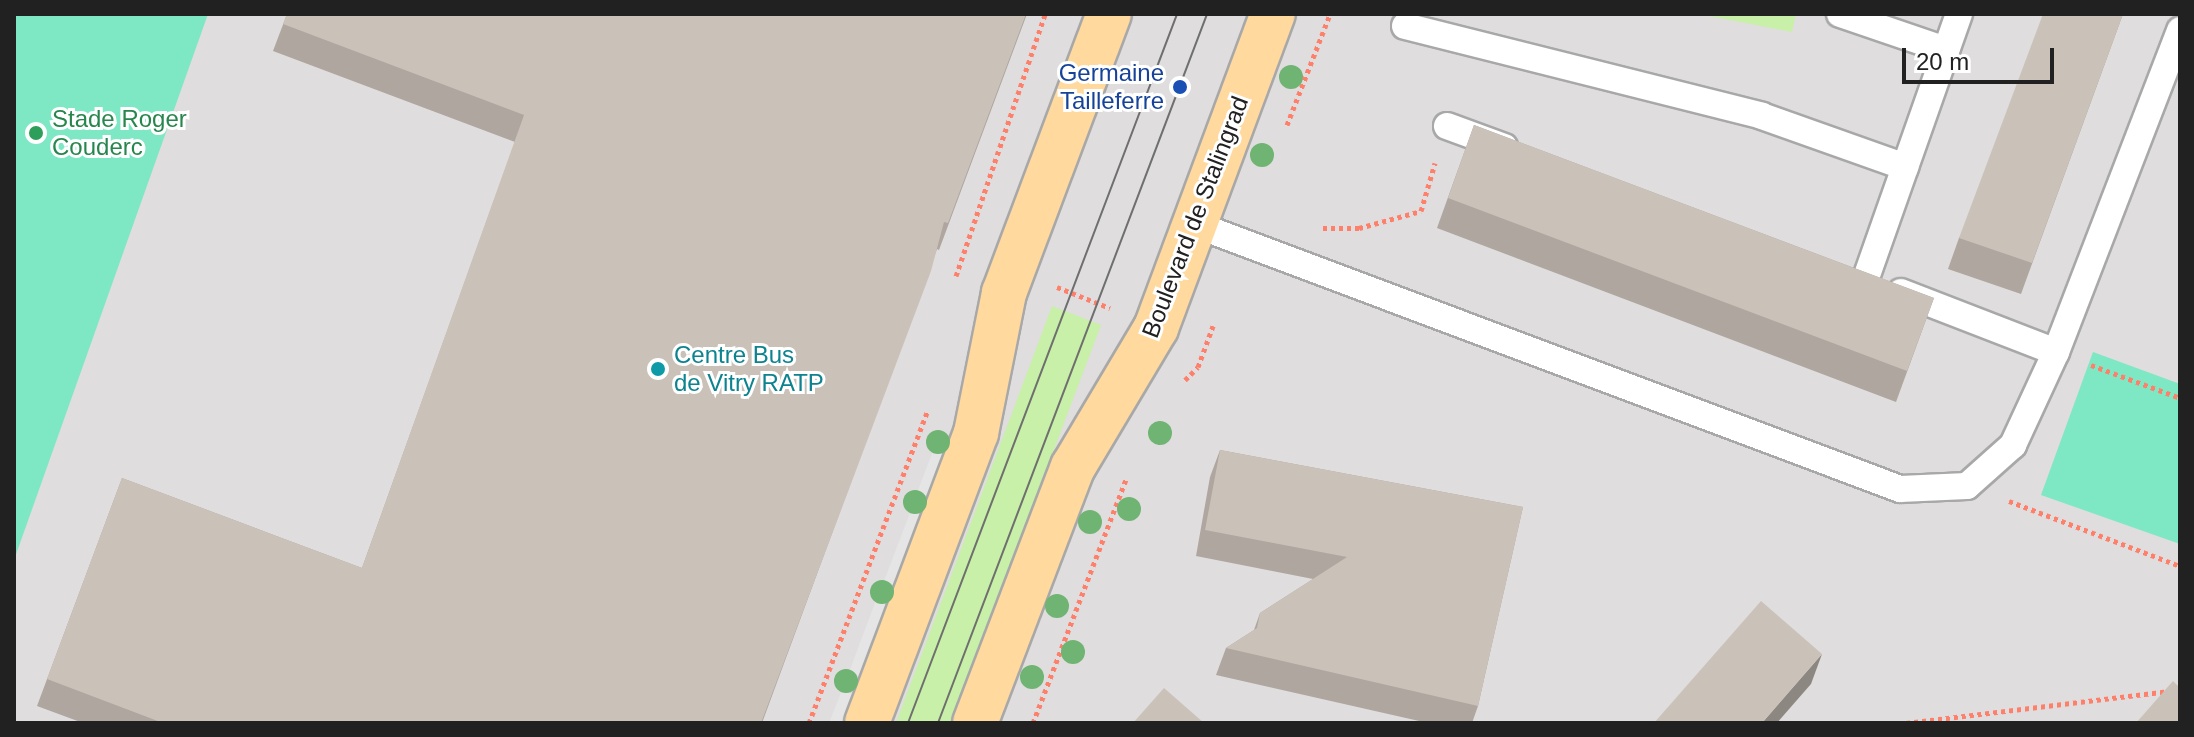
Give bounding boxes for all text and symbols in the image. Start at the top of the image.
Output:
scale bar [1906,32,2058,82]
text: 20 m [1916,48,1969,75]
place label: Germaine Tailleferre [1059,59,1164,115]
marker: Germaine Tailleferre [1171,78,1189,96]
street label: Boulevard de Stalingrad [1136,92,1254,342]
place label: Stade Roger Couderc [52,105,187,161]
marker: Stade Roger Couderc [27,124,45,142]
place label: Centre Bus de Vitry RATP [674,341,824,397]
marker: Centre Bus de Vitry RATP [649,360,667,378]

